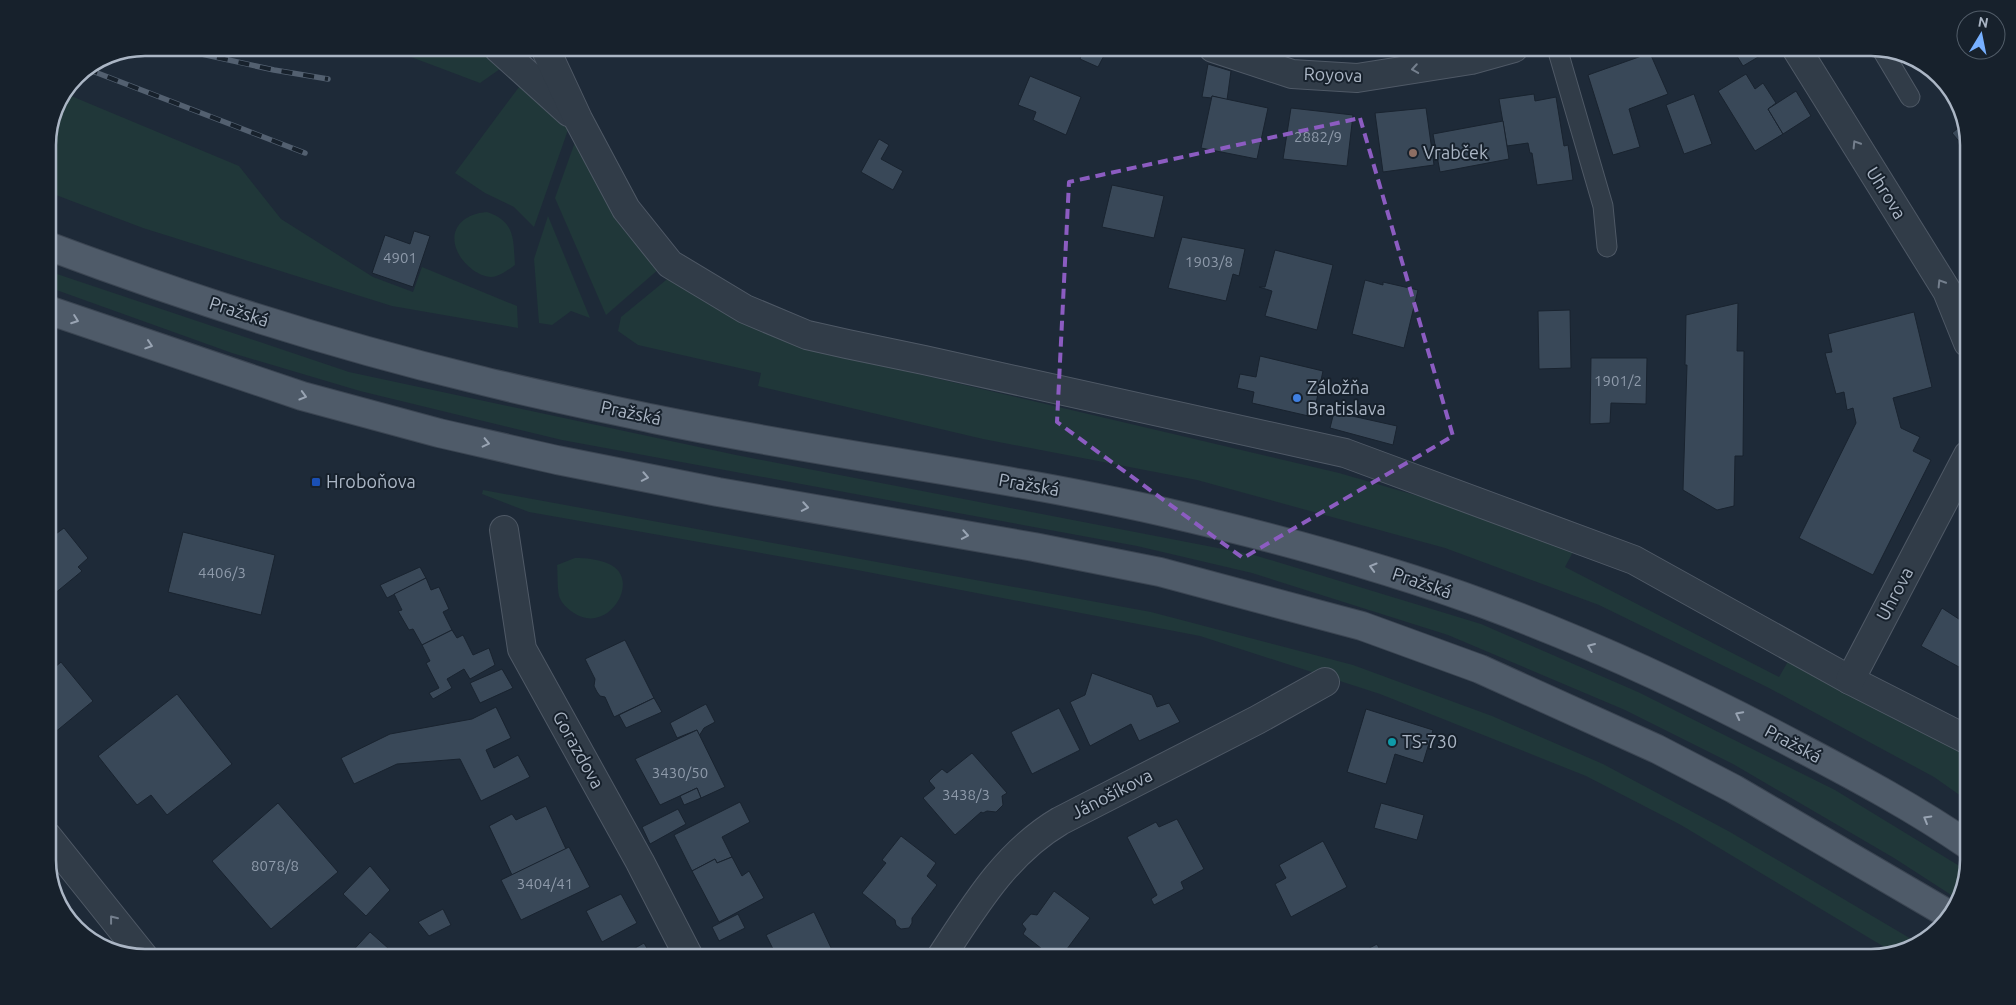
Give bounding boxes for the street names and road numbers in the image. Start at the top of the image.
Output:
street label: Royova [1303,63,1363,85]
street label: Uhrova [1863,163,1911,222]
street label: Pražská [207,292,272,330]
street label: Pražská [599,396,663,428]
street label: Pražská [997,469,1061,499]
street label: Pražská [1390,563,1455,601]
street label: Uhrova [1872,563,1917,624]
street label: Gorazdova [549,707,608,792]
street label: Pražská [1762,720,1825,766]
street label: Jánošíkova [1068,764,1155,822]

